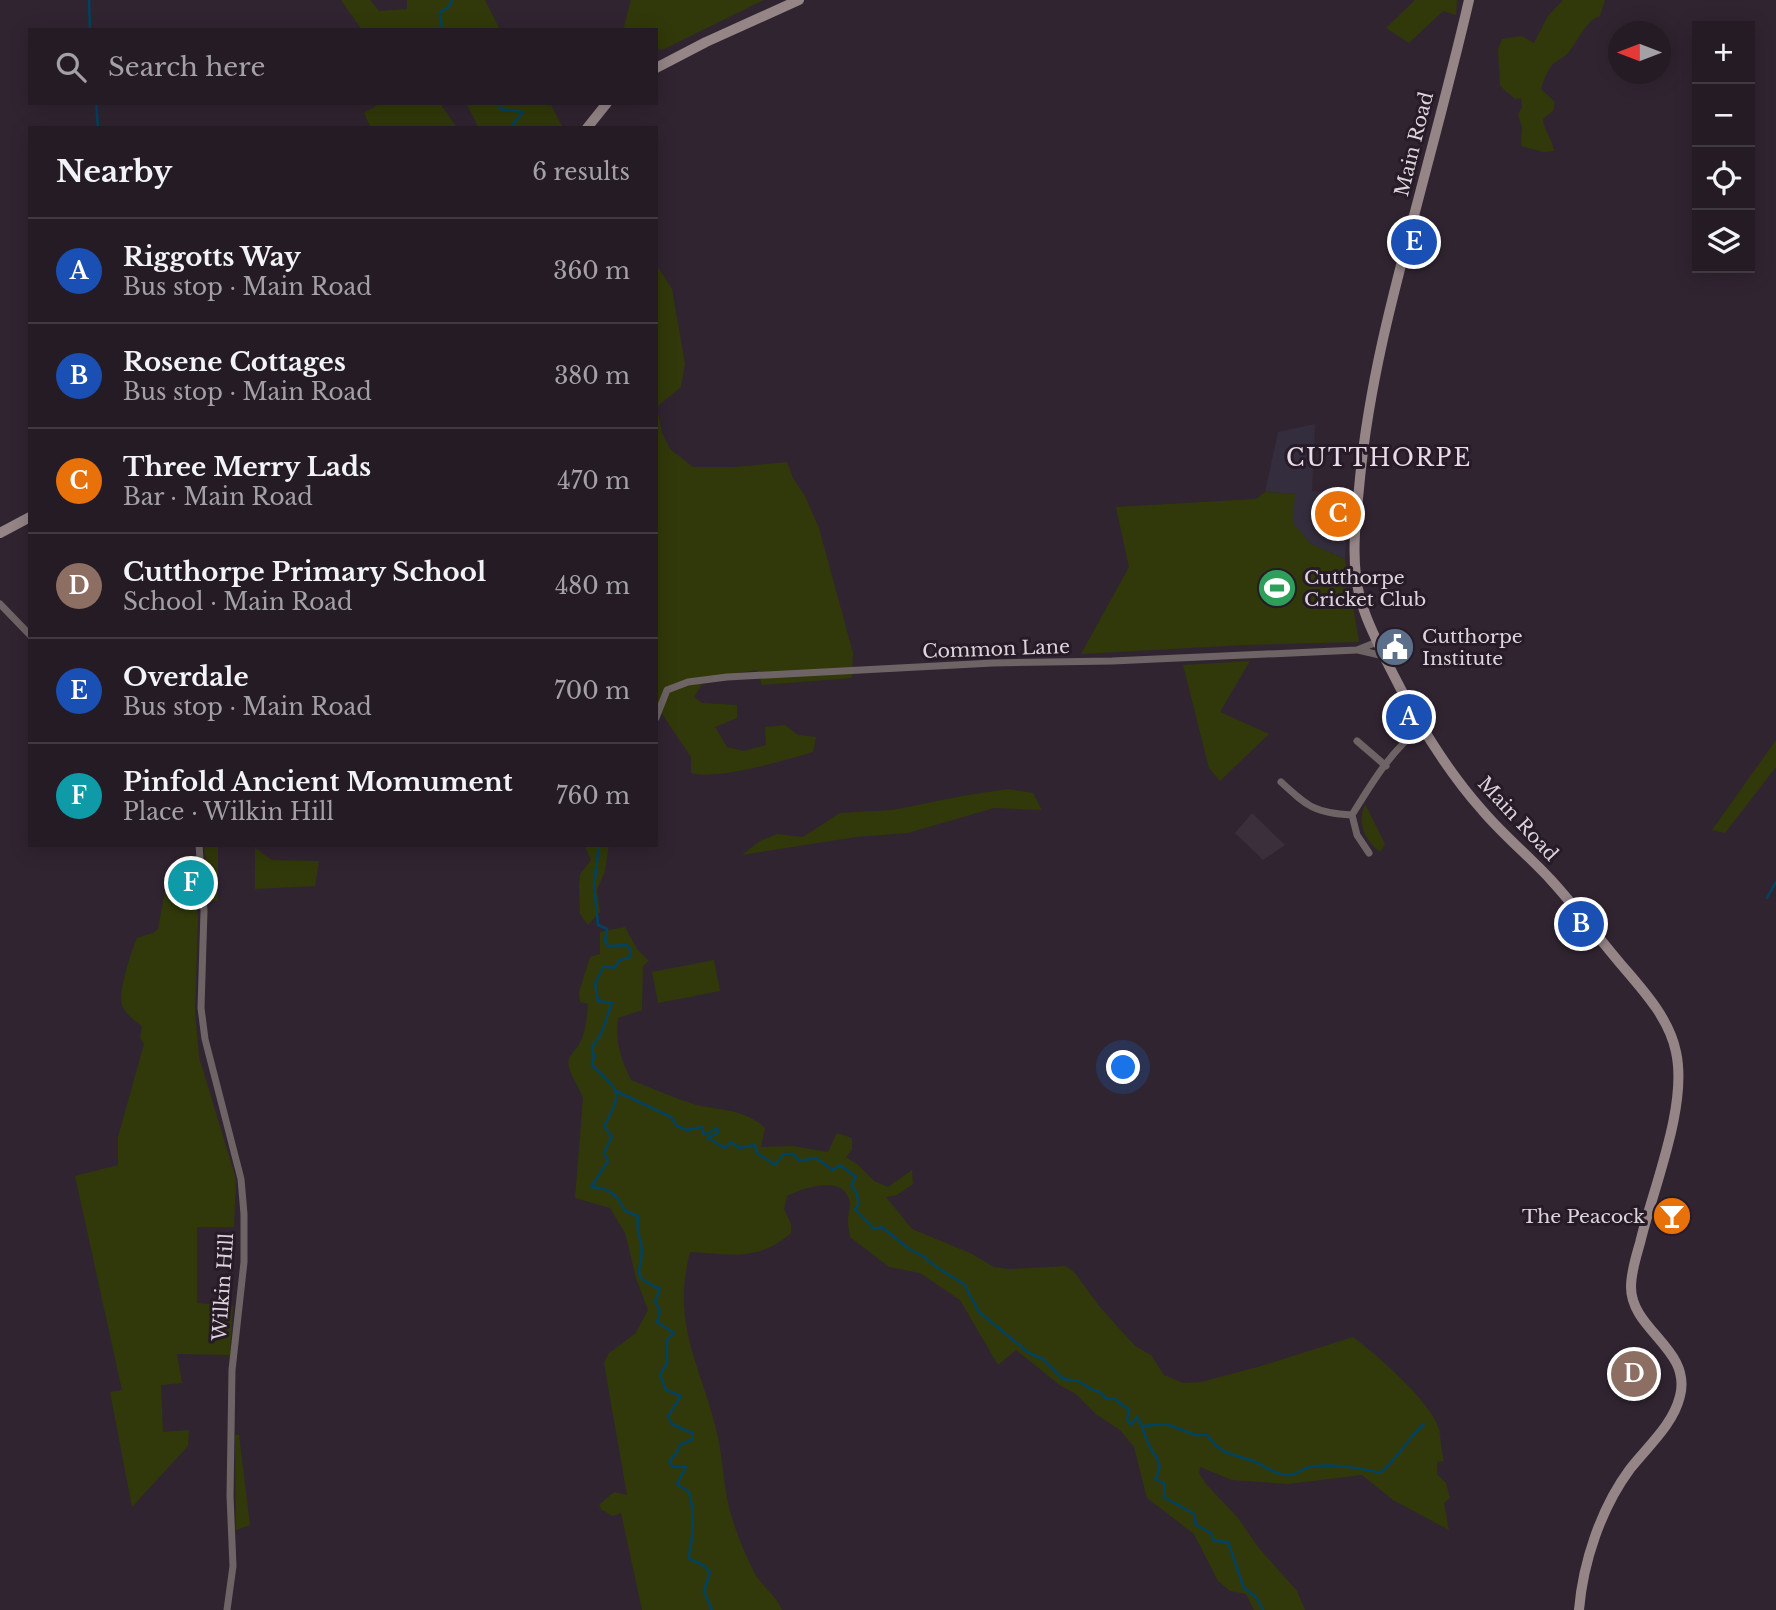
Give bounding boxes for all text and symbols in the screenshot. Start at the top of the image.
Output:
north arrow [1608,21,1671,84]
map controls [1692,21,1755,273]
button: + [1692,21,1755,84]
search box [28,28,658,105]
icon: search [52,48,90,86]
text: Search here [108,51,265,83]
button: − [1692,84,1755,147]
street label: Main Road [1390,89,1438,199]
button: locate [1692,147,1755,210]
text: Nearby [56,153,172,190]
text: 6 results [532,158,630,186]
button: layers [1692,210,1755,273]
pin: E [1391,216,1437,268]
text: Riggotts Way [123,241,301,273]
text: A [70,257,88,285]
text: 360 m [553,257,630,285]
text: Bus stop · Main Road [123,273,372,301]
text: Rosene Cottages [123,346,346,378]
text: B [70,362,88,390]
text: 380 m [554,362,630,390]
text: Bus stop · Main Road [123,378,372,406]
district label: CUTTHORPE [1286,444,1472,472]
text: Three Merry Lads [123,451,371,483]
text: C [70,467,88,495]
text: 470 m [557,467,630,495]
text: Bar · Main Road [123,483,313,511]
pin: C [1315,488,1361,540]
text: Cutthorpe Primary School [123,556,486,588]
place label: Cutthorpe Cricket Club [1304,566,1426,611]
sports icon: Cutthorpe Cricket Club [1256,567,1298,609]
text: D [68,572,90,600]
text: 480 m [555,572,630,600]
text: School · Main Road [123,588,353,616]
place label: Cutthorpe Institute [1422,625,1523,670]
public building icon: Cutthorpe Institute [1374,626,1416,668]
street label: Common Lane [922,635,1070,663]
text: Overdale [123,661,249,693]
text: E [70,677,88,705]
text: 700 m [554,677,630,705]
pin: A [1386,691,1432,743]
text: Bus stop · Main Road [123,693,372,721]
text: Pinfold Ancient Momument [123,766,513,798]
street label: Main Road [1473,772,1563,866]
text: F [71,782,87,810]
text: 760 m [556,782,630,810]
text: Place · Wilkin Hill [123,798,334,826]
pin: F [168,857,214,909]
pin: B [1558,898,1604,950]
your location [1106,1050,1140,1084]
bar icon: The Peacock [1651,1195,1693,1237]
place label: The Peacock [1522,1205,1645,1228]
street label: Wilkin Hill [208,1232,238,1343]
pin: D [1611,1348,1657,1400]

